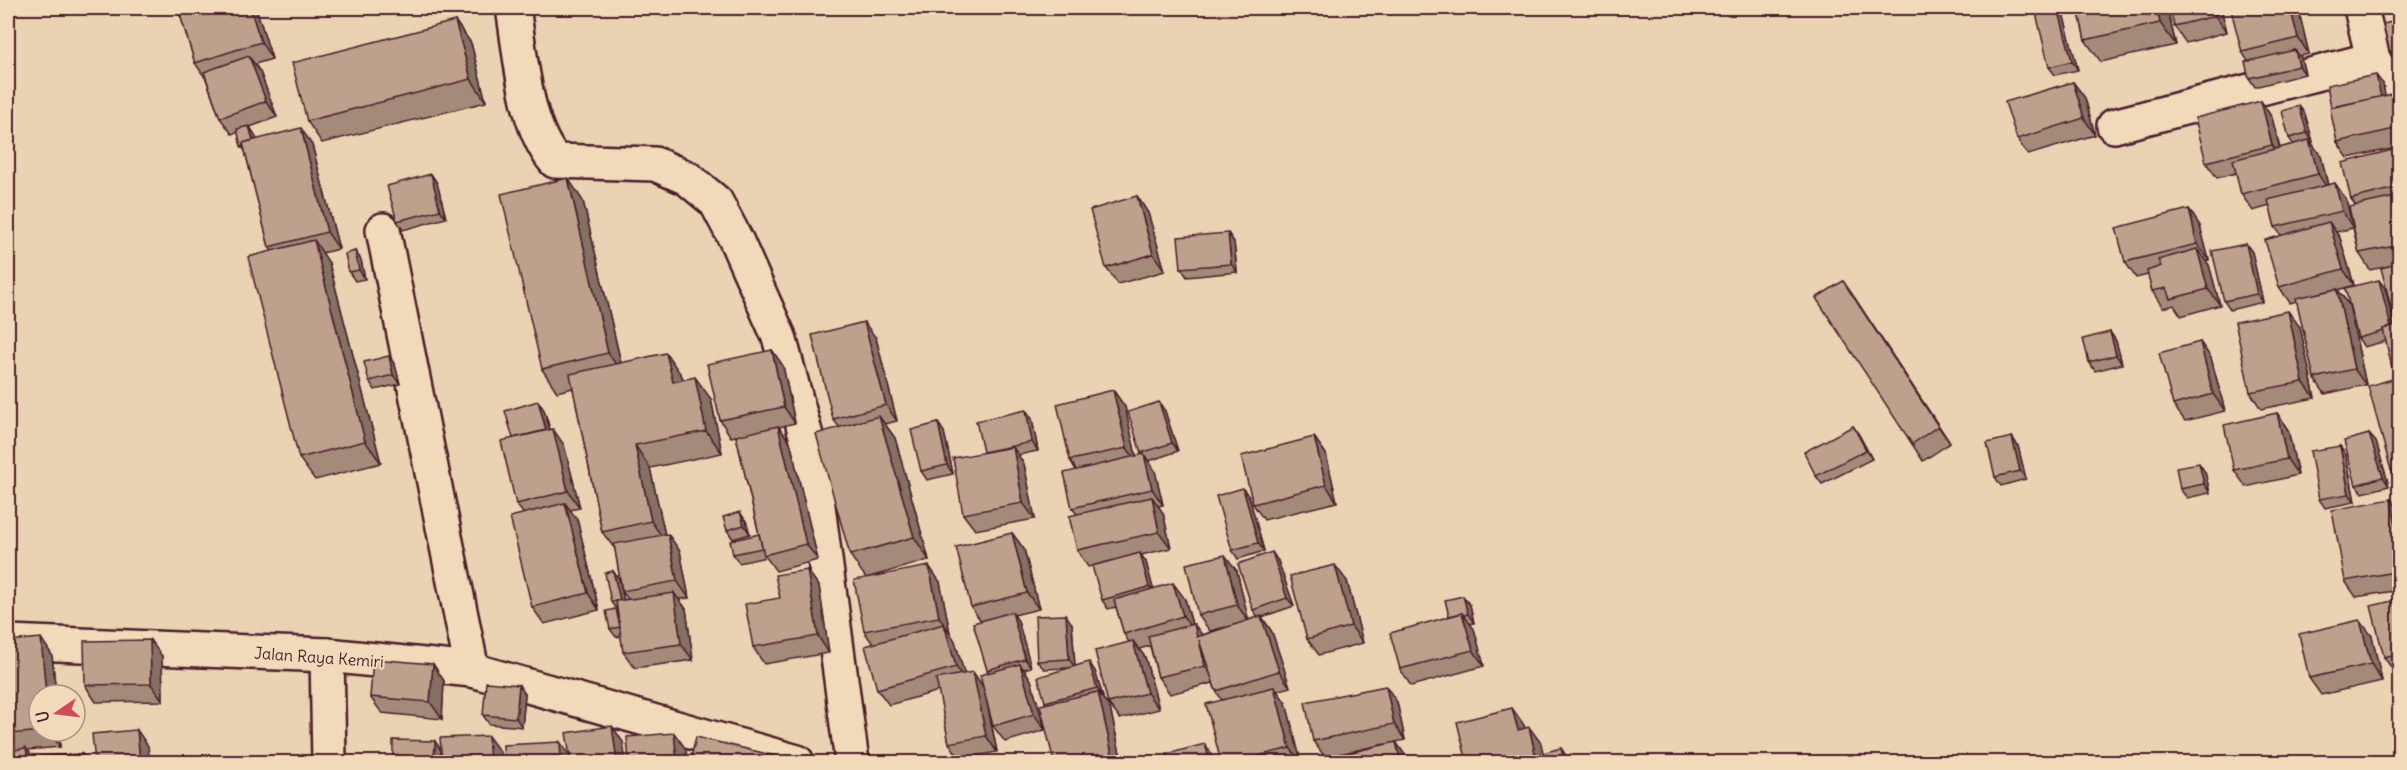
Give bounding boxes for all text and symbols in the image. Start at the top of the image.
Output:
street label: Jalan Raya Kemiri [253,642,385,672]
north arrow [27,683,87,743]
text: U [31,709,53,724]

